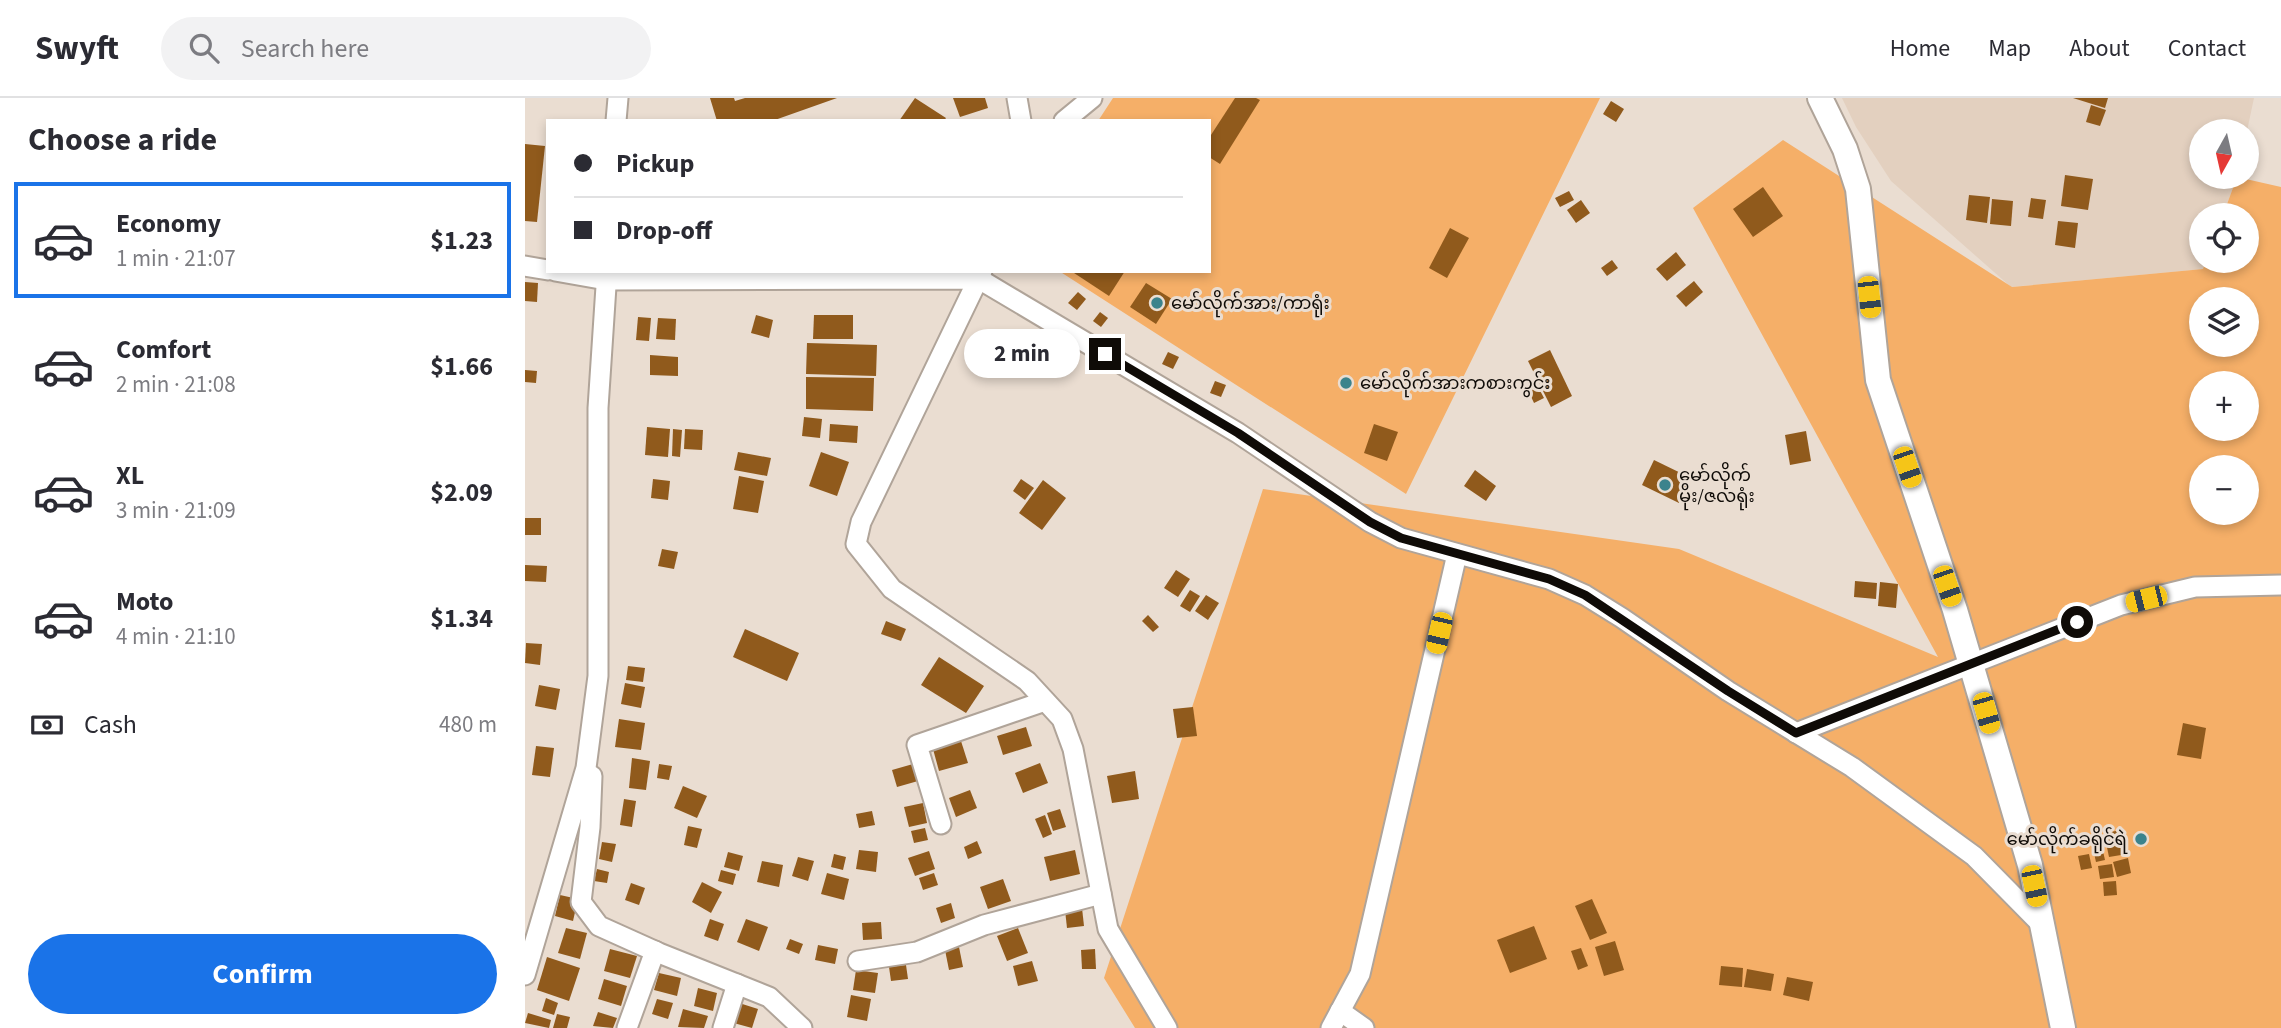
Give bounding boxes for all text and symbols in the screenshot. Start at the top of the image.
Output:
search box [161,17,651,80]
text: Swyft [35,25,119,72]
icon: search [185,29,223,67]
text: Search here [241,30,369,67]
text: Home [1890,31,1950,66]
text: Map [1988,31,2031,66]
text: About [2069,31,2130,66]
text: Contact [2168,31,2246,66]
text: Choose a ride [28,117,217,163]
north arrow [2189,119,2259,189]
map controls [2189,119,2259,525]
text: Pickup [616,145,694,182]
button: locate [2189,203,2259,273]
text: Economy [116,205,221,242]
icon: car [32,209,95,272]
text: Drop-off [616,212,712,249]
text: $1.23 [430,222,493,259]
text: 1 min · 21:07 [116,242,236,275]
car [1857,275,1882,319]
button: layers [2189,287,2259,357]
place label: မော်လိုက်အား/ကာရုံး [1171,289,1330,318]
marker: မော်လိုက်အား/ကာရုံး [1149,295,1165,311]
callout: 2 min [965,330,1081,378]
text: Comfort [116,331,211,368]
icon: car [32,335,95,398]
text: 2 min [994,337,1050,370]
route end [1089,338,1121,370]
text: $1.66 [430,348,493,385]
text: 2 min · 21:08 [116,368,236,401]
place label: မော်လိုက်အားကစားကွင်း [1360,369,1551,398]
button: + [2189,371,2259,441]
marker: မော်လိုက်အားကစားကွင်း [1338,375,1354,391]
car [1891,444,1924,490]
button: − [2189,455,2259,525]
text: XL [116,457,144,494]
icon: car [32,461,95,524]
place label: မော်လိုက် မိုး/ဇလရုံး [1679,461,1755,511]
text: $2.09 [430,474,493,511]
marker: မော်လိုက် မိုး/ဇလရုံး [1657,477,1673,493]
text: 3 min · 21:09 [116,494,236,527]
car [1931,563,1964,609]
text: Moto [116,583,173,620]
car [2124,584,2169,614]
icon: car [32,587,95,650]
text: $1.34 [430,600,493,637]
route start [2061,606,2093,638]
car [1425,610,1454,656]
text: 4 min · 21:10 [116,620,236,653]
car [1971,690,2002,736]
icon: cash [28,706,66,744]
text: Cash [84,706,137,743]
text: 480 m [439,708,497,741]
place label: မော်လိုက်ခရိုင်ရဲ [2007,825,2128,854]
marker: မော်လိုက်ခရိုင်ရဲ [2133,831,2149,847]
car [2020,863,2049,909]
button: Confirm [28,934,497,1014]

